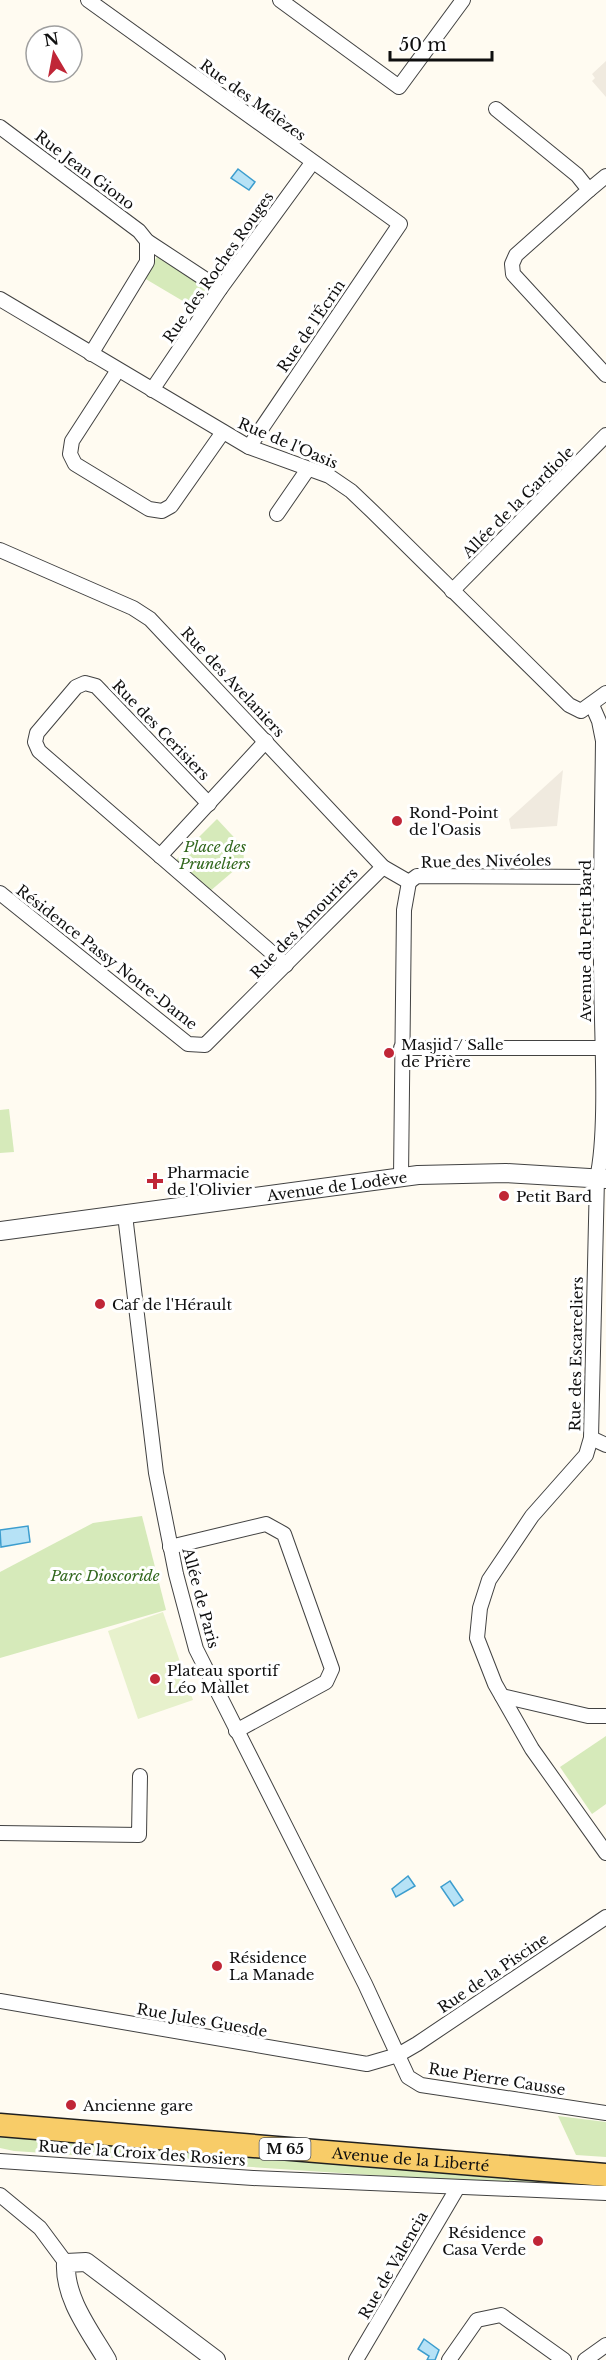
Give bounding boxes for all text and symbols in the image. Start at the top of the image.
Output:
north arrow [24,24,84,84]
scale bar [390,24,492,62]
text: N [42,28,61,50]
text: 50 m [399,34,447,56]
street label: Rue des Mélèzes [196,55,310,145]
street label: Rue Jean Giono [31,126,139,214]
street label: Rue des Roches Rouges [159,188,278,346]
street label: Rue de l'Écrin [273,276,349,376]
street label: Rue de l'Oasis [235,413,341,473]
street label: Allée de la Gardiole [458,442,578,562]
street label: Rue des Avelaniers [177,623,289,741]
street label: Rue des Cerisiers [108,676,214,784]
place label: Rond-Point de l'Oasis [409,803,499,839]
marker: Rond-Point de l'Oasis [390,814,404,828]
park label: Place des Pruneliers [178,837,251,873]
street label: Rue des Nivéoles [421,850,552,872]
street label: Avenue du Petit Bard [576,860,595,1023]
street label: Rue des Amouriers [246,864,362,982]
street label: Résidence Passy Notre-Dame [13,880,201,1034]
place label: Masjid / Salle de Prière [401,1035,504,1071]
marker: Masjid / Salle de Prière [382,1046,396,1060]
place label: Pharmacie de l'Olivier [167,1163,253,1199]
street label: Avenue de Lodève [265,1167,408,1205]
marker: Pharmacie de l'Olivier [148,1174,162,1188]
place label: Petit Bard [516,1187,592,1206]
marker: Petit Bard [497,1189,511,1203]
street label: Rue des Escarceliers [565,1276,587,1432]
place label: Caf de l'Hérault [112,1295,232,1314]
marker: Caf de l'Hérault [93,1297,107,1311]
street label: Allée de Paris [178,1545,224,1651]
park label: Parc Dioscoride [49,1566,160,1585]
place label: Plateau sportif Léo Mallet [167,1661,280,1697]
marker: Plateau sportif Léo Mallet [148,1672,162,1686]
street label: Rue de la Piscine [434,1929,552,2017]
place label: Résidence La Manade [229,1948,314,1984]
marker: Résidence La Manade [210,1959,224,1973]
street label: Rue Jules Guesde [135,1999,269,2041]
street label: Rue Pierre Causse [427,2059,567,2099]
place label: Ancienne gare [82,2096,193,2115]
marker: Ancienne gare [64,2098,78,2112]
street label: Rue de la Croix des Rosiers [38,2136,247,2170]
road number: M 65 [260,2138,310,2160]
street label: Avenue de la Liberté [330,2143,490,2175]
street label: Rue de Valencia [354,2207,432,2322]
place label: Résidence Casa Verde [442,2223,526,2259]
marker: Résidence Casa Verde [531,2234,545,2248]

